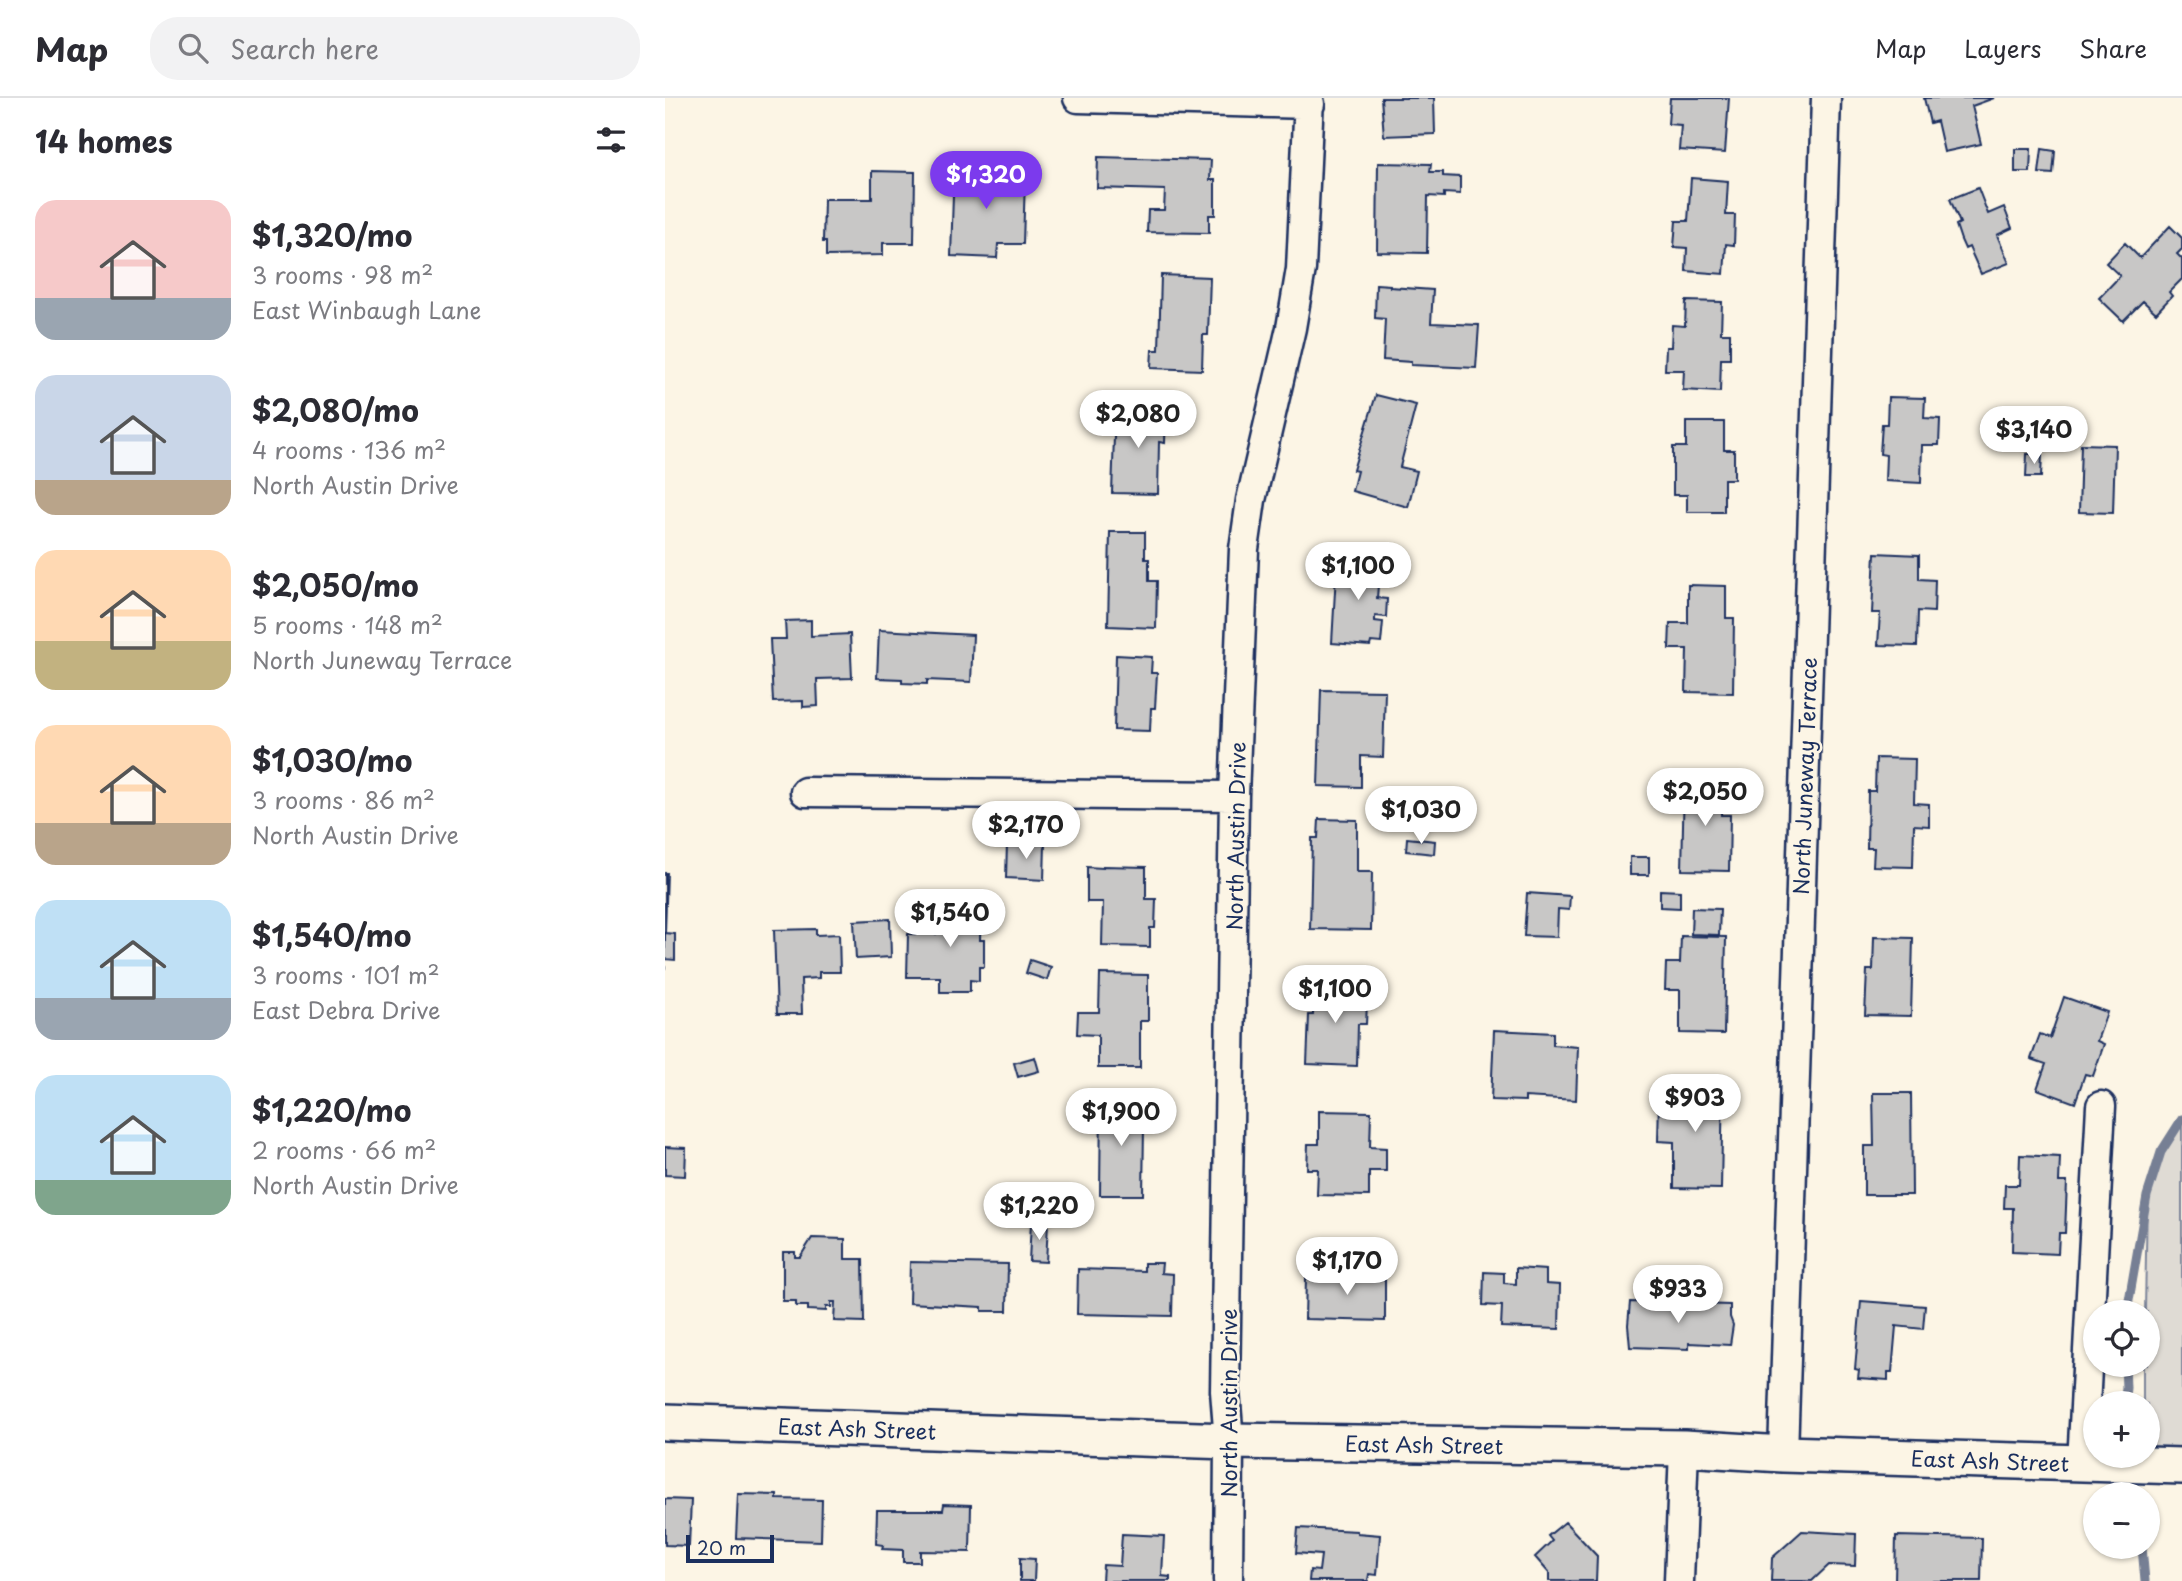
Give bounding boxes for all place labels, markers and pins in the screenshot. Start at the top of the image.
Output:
pin: $1,320 [929,152,1043,211]
pin: $2,080 [1081,390,1195,450]
pin: $3,140 [1977,406,2091,466]
pin: $1,100 [1301,542,1415,602]
pin: $2,050 [1648,768,1762,828]
pin: $1,030 [1364,786,1478,846]
pin: $2,170 [969,802,1083,861]
pin: $1,540 [893,890,1007,949]
pin: $1,100 [1278,965,1392,1025]
pin: $903 [1654,1074,1736,1134]
pin: $1,900 [1064,1088,1178,1148]
pin: $1,220 [982,1182,1096,1242]
pin: $1,170 [1290,1238,1404,1297]
pin: $933 [1637,1266,1719,1325]

